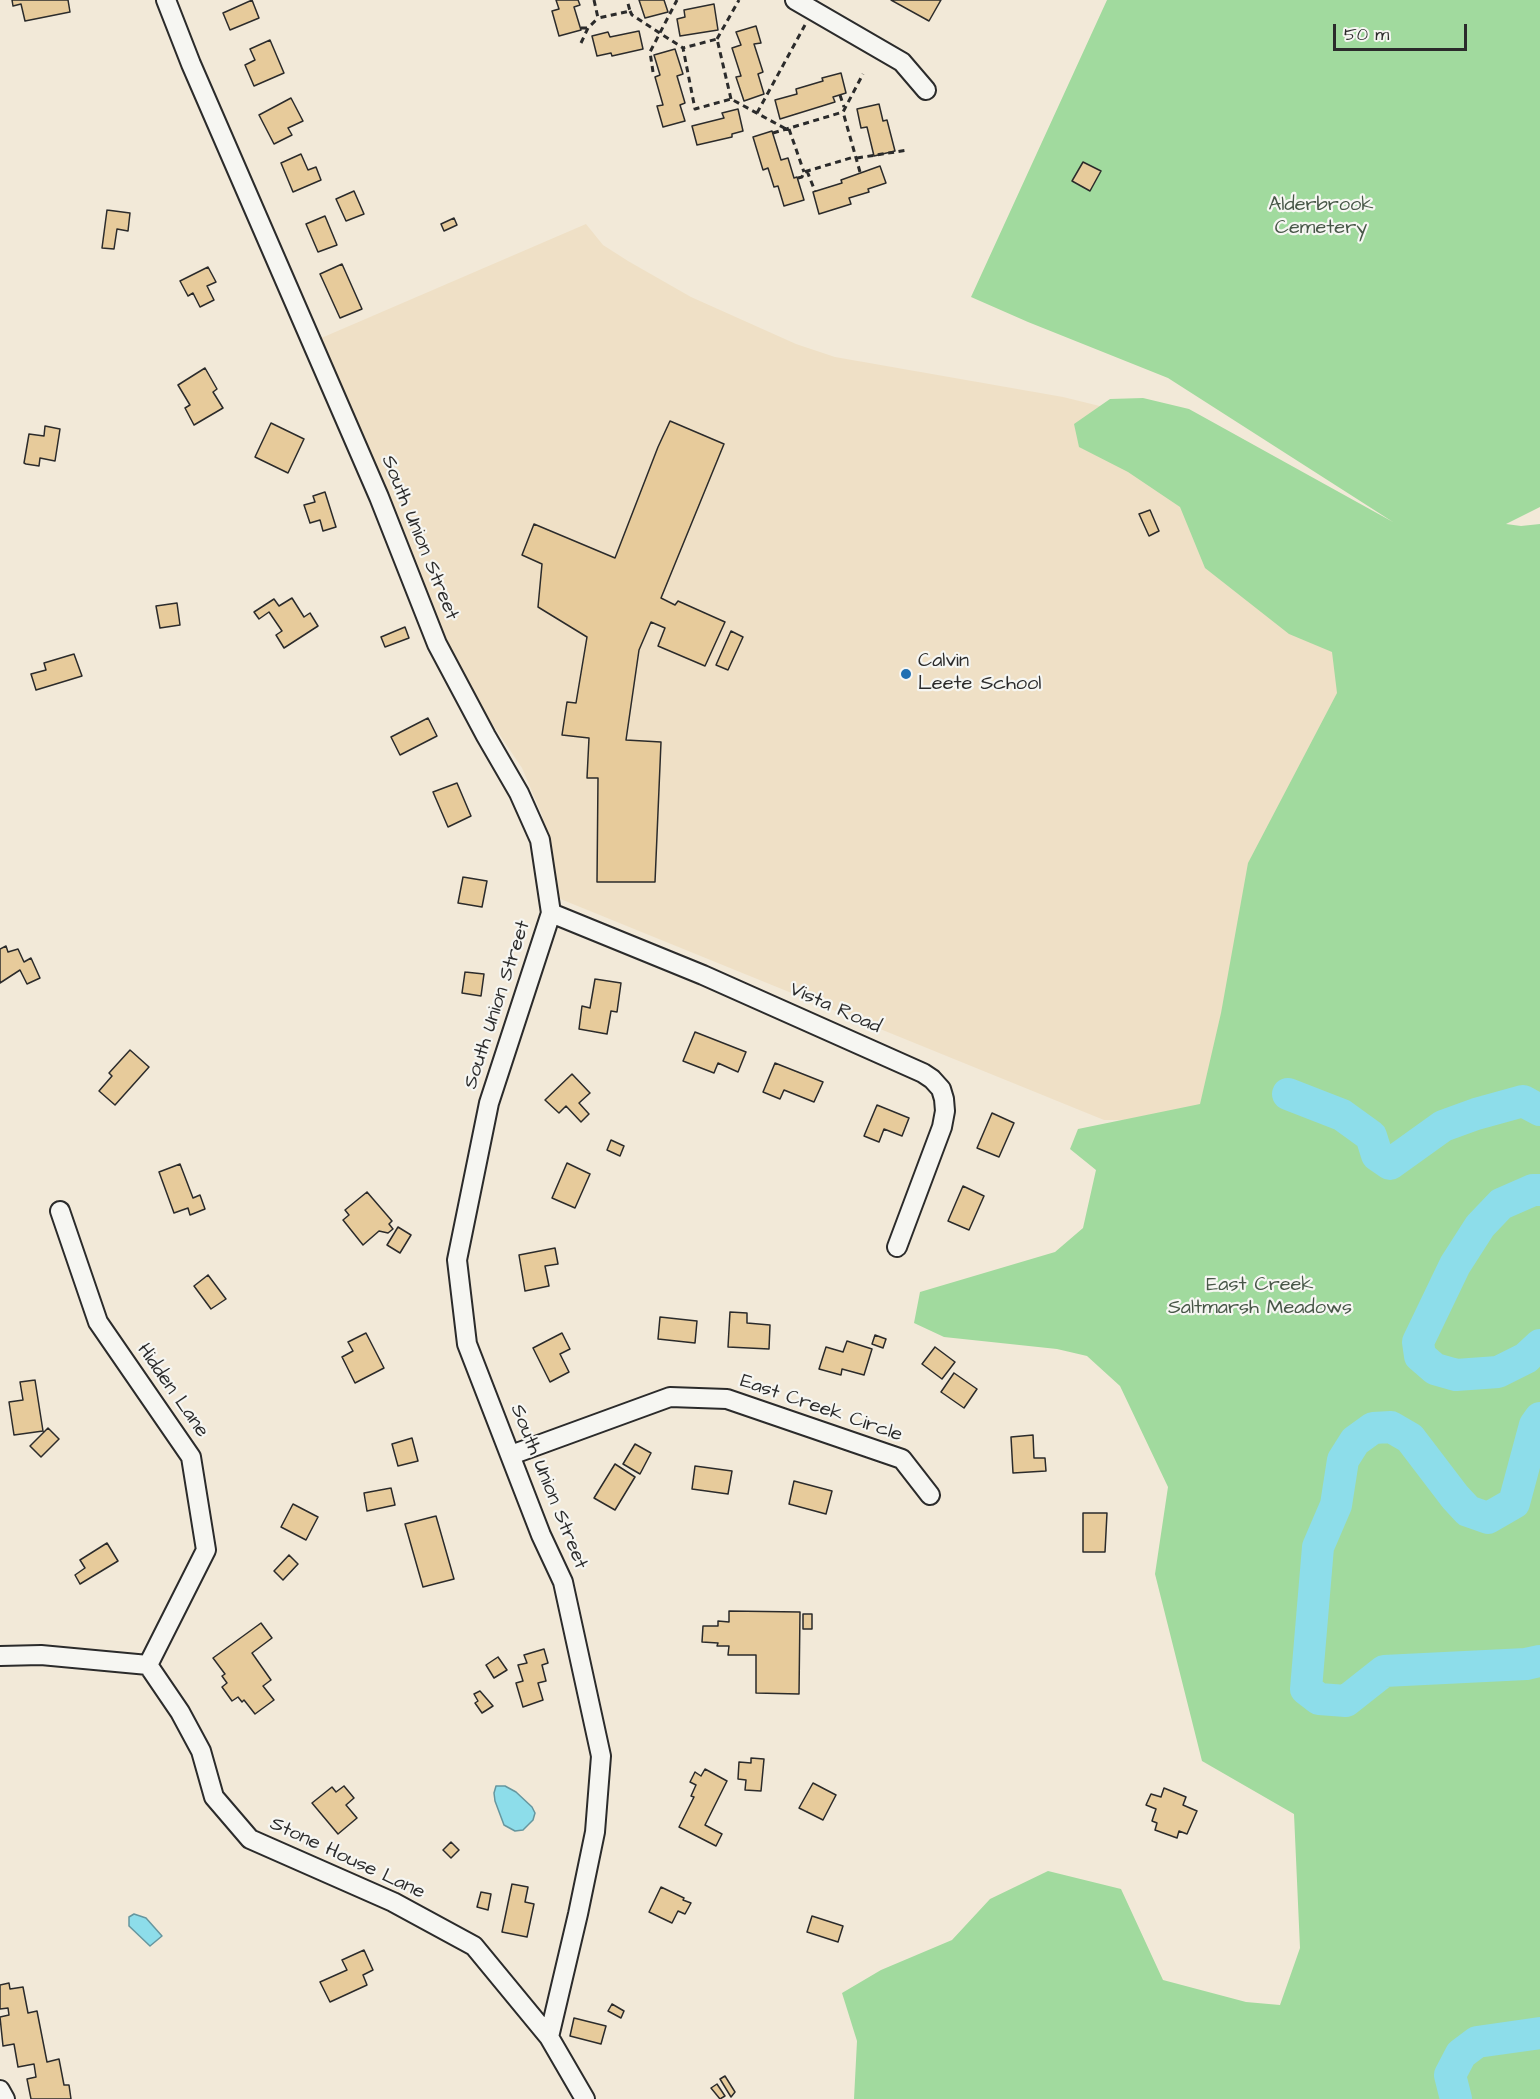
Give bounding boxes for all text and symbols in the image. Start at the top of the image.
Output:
scale bar [1336,12,1470,50]
text: 50 m [1344,22,1389,47]
park label: Alderbrook Cemetery [1268,194,1374,241]
street label: South Union Street [375,452,463,624]
place label: Calvin Leete School [918,650,1041,697]
marker: Calvin Leete School [899,667,913,681]
street label: South Union Street [459,918,537,1092]
street label: Vista Road [785,978,885,1040]
park label: East Creek Saltmarsh Meadows [1168,1274,1352,1321]
street label: Hidden Lane [131,1339,213,1443]
street label: East Creek Circle [737,1370,905,1448]
street label: South Union Street [504,1401,592,1573]
street label: Stone House Lane [266,1813,428,1905]

